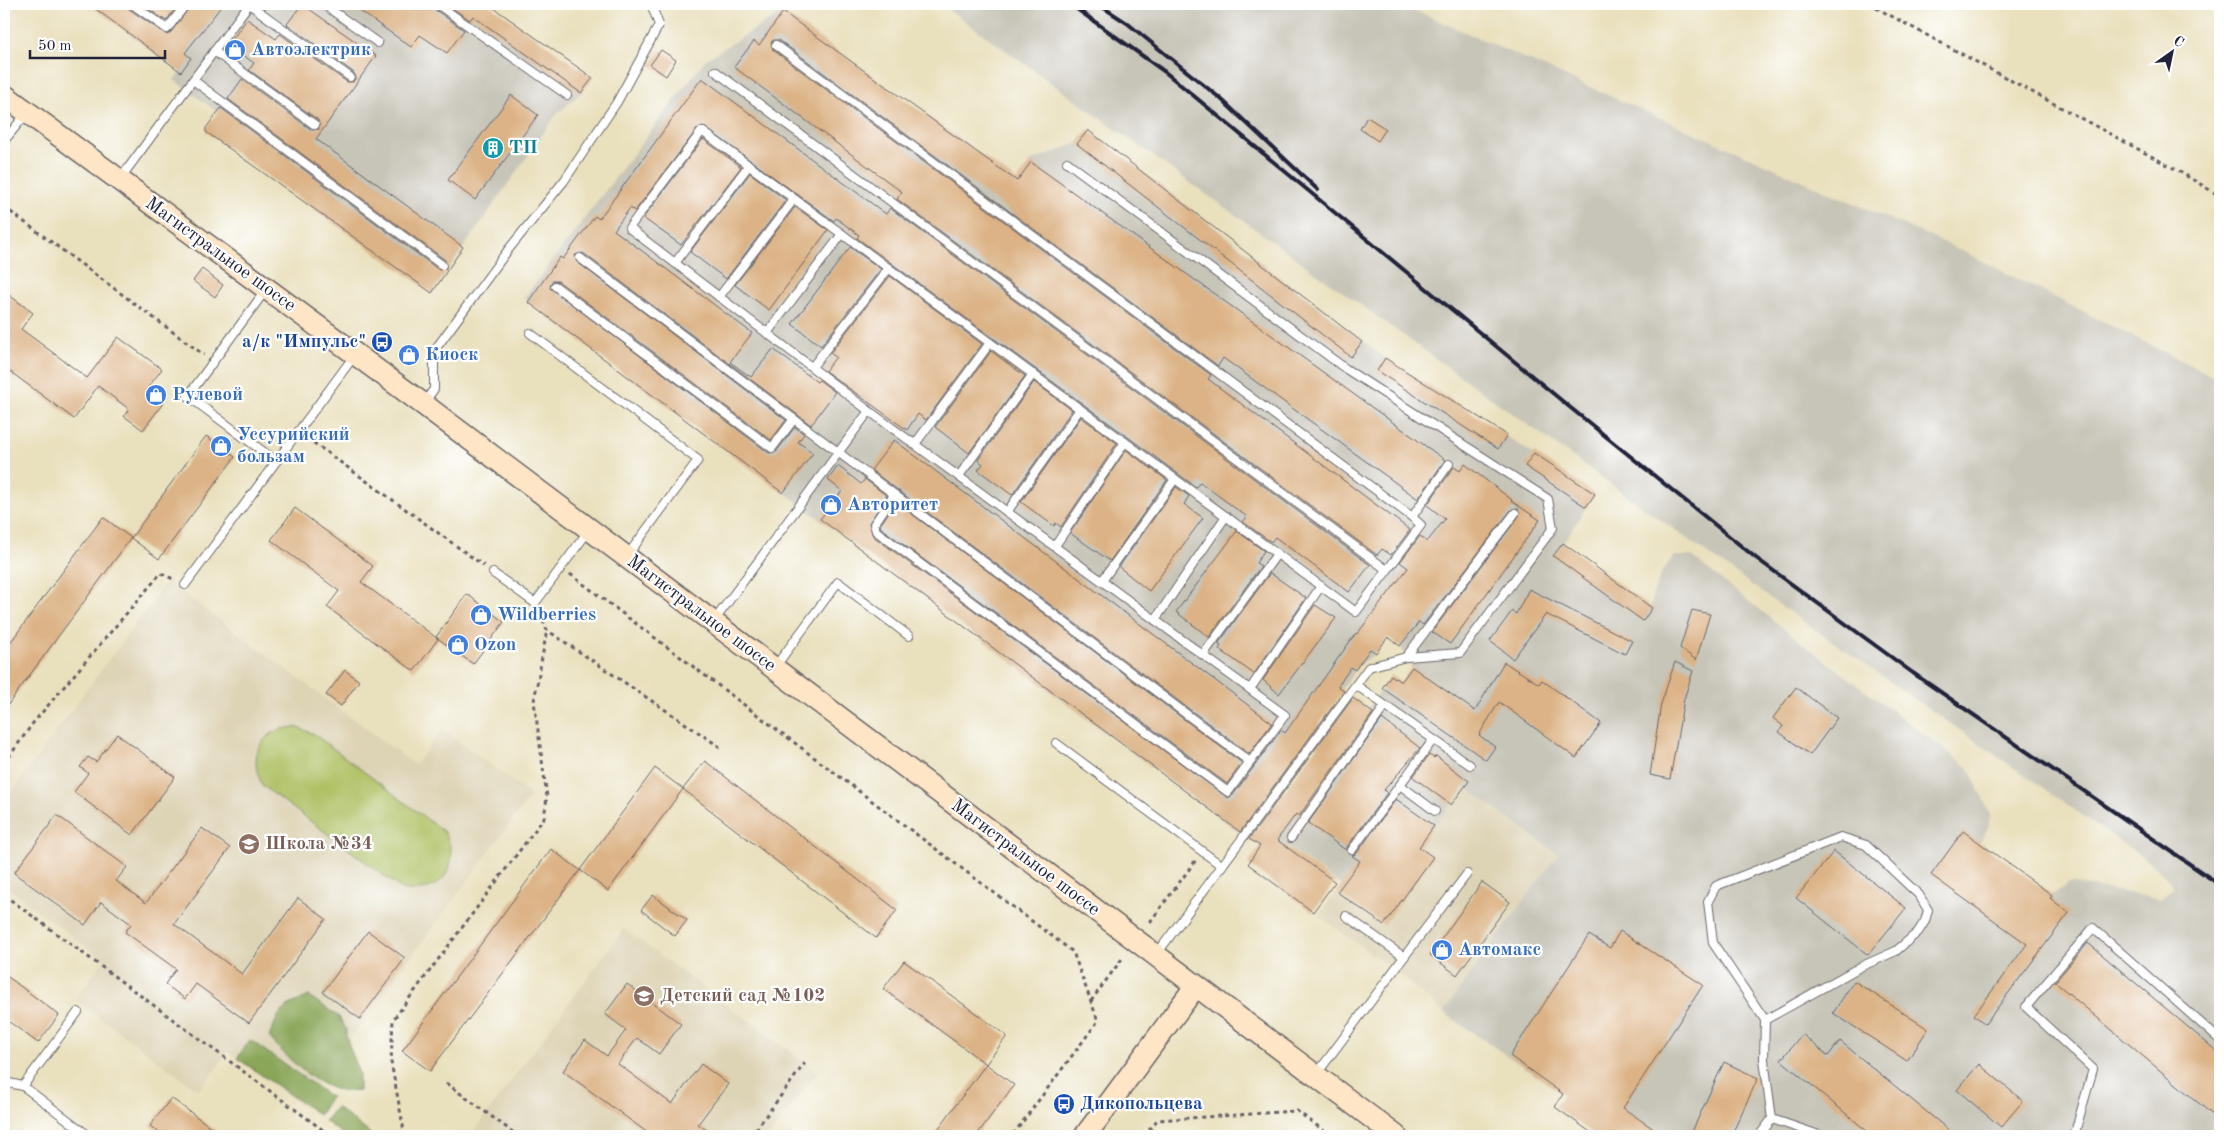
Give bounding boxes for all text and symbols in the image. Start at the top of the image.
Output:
scale bar [30,28,165,60]
north arrow [2146,28,2196,78]
text: С [2171,34,2186,50]
shop icon: Автоэлектрик [223,38,247,62]
text: 50 m [38,39,72,54]
place label: Автоэлектрик [251,41,371,60]
building icon: ТП [481,136,505,160]
place label: ТП [509,139,538,158]
street label: Магистральное шоссе [141,194,299,316]
bus stop icon: а/к "Импульс" [370,330,394,354]
place label: а/к "Импульс" [242,333,366,352]
shop icon: Киоск [397,343,421,367]
place label: Киоск [425,346,478,365]
shop icon: Рулевой [144,383,168,407]
place label: Рулевой [172,386,243,405]
place label: Уссурийский бользам [237,426,350,467]
shop icon: Уссурийский бользам [209,434,233,458]
shop icon: Авторитет [819,493,843,517]
place label: Авторитет [847,496,938,515]
street label: Магистральное шоссе [623,552,779,676]
shop icon: Wildberries [469,603,493,627]
place label: Wildberries [497,606,596,625]
shop icon: Ozon [446,633,470,657]
place label: Ozon [474,636,516,655]
street label: Магистральное шоссе [947,796,1103,920]
school or university icon: Школа №34 [237,832,261,856]
place label: Школа №34 [265,835,373,854]
shop icon: Автомакс [1430,938,1454,962]
place label: Автомакс [1458,941,1541,960]
school or university icon: Детский сад №102 [632,984,656,1008]
place label: Детский сад №102 [660,987,825,1006]
bus stop icon: Дикопольцева [1052,1092,1076,1116]
place label: Дикопольцева [1080,1095,1203,1114]

